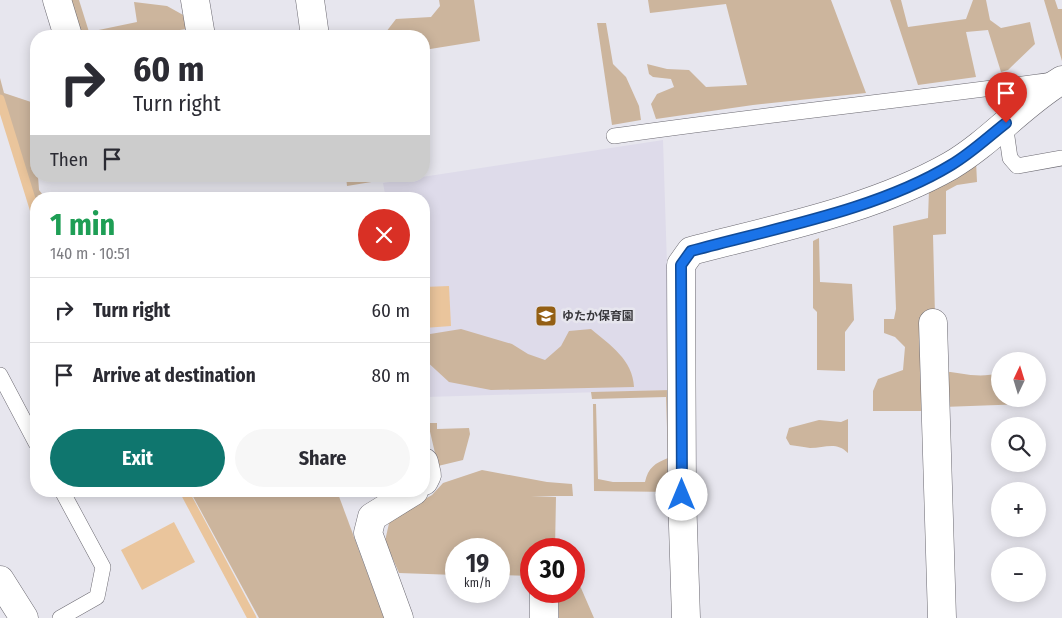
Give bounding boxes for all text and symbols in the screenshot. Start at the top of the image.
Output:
text: 60 m [133,48,204,90]
icon: right [50,50,115,115]
pin [985,72,1027,123]
icon: arrive [992,79,1020,107]
text: Turn right [133,90,221,117]
icon: arrive [98,145,126,173]
text: Then [50,148,88,171]
text: 1 min [50,207,115,243]
button: close [358,209,410,261]
text: 140 m · 10:51 [50,244,130,263]
icon: right [50,296,78,324]
text: Turn right [93,299,170,322]
text: 60 m [372,299,410,322]
school or university icon: ゆたか保育園 [534,304,558,328]
place label: ゆたか保育園 [562,309,634,323]
north arrow [991,352,1046,408]
map controls [991,352,1046,602]
icon: arrive [50,361,78,389]
text: Arrive at destination [93,364,256,387]
text: 80 m [372,364,410,387]
button: search [991,417,1046,472]
button: Exit [50,429,225,487]
button: Share [235,429,410,487]
position arrow [655,468,707,520]
button: + [991,482,1046,537]
speed limit sign: 30 [520,538,585,603]
button: − [991,547,1046,602]
text: 19 [466,549,489,579]
text: km/h [464,576,491,590]

